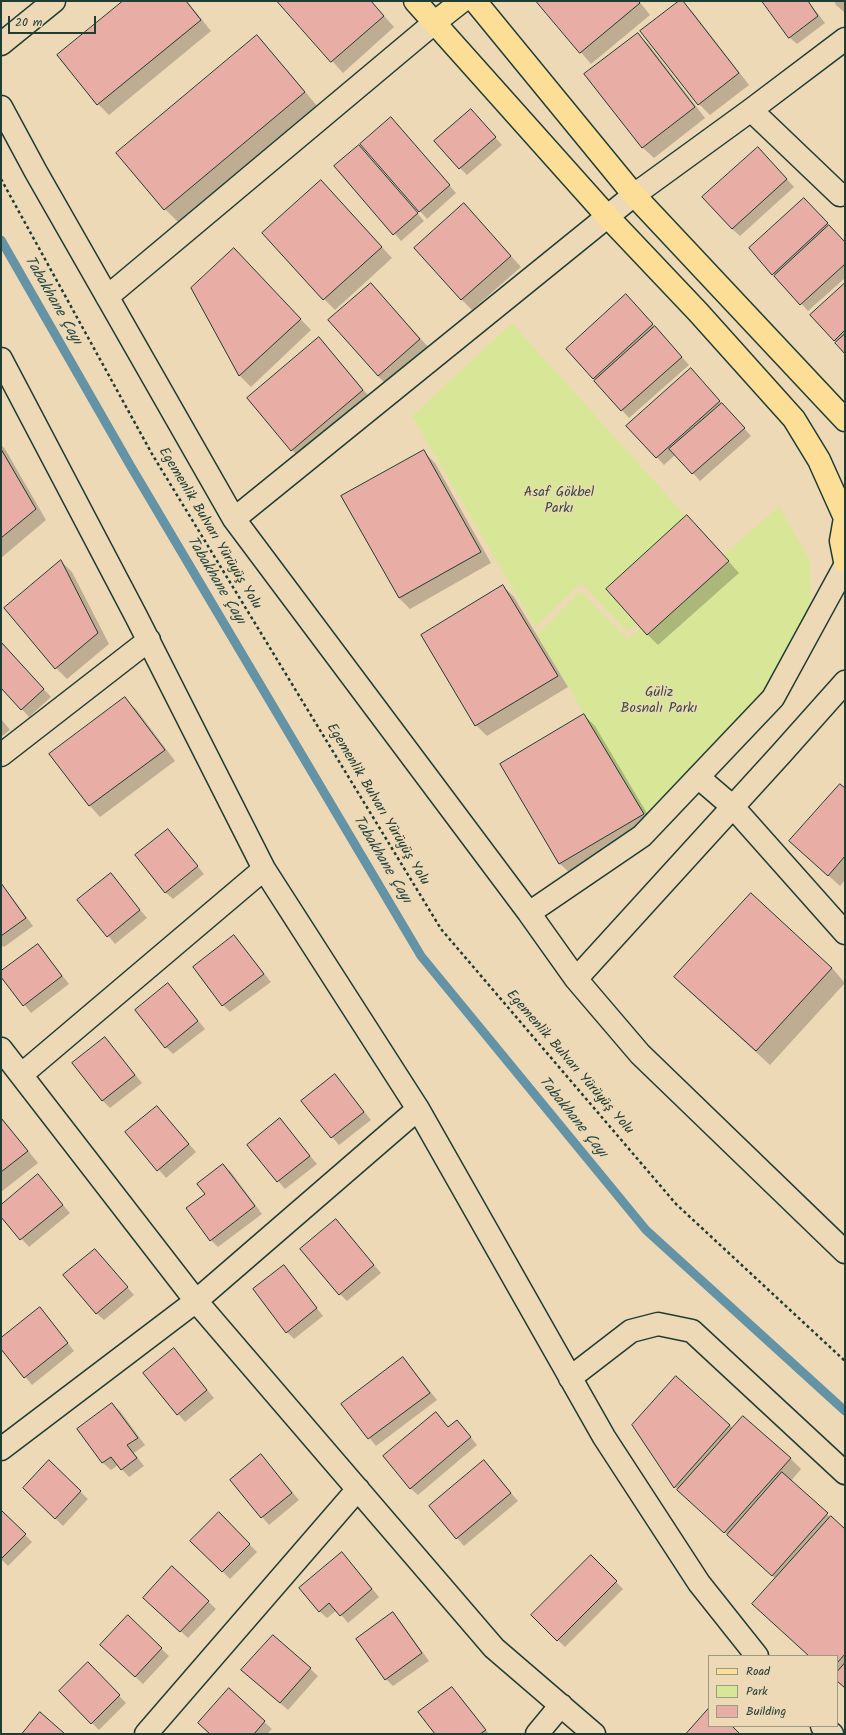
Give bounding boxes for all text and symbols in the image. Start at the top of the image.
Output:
scale bar [10,8,98,34]
text: 20 m [15,13,42,32]
water label: Tabakhane Çayı [19,253,85,349]
street label: Egemenlik Bulvarı Yürüyüş Yolu [154,445,264,613]
park label: Asaf Gökbel Parkı [524,486,594,518]
water label: Tabakhane Çayı [182,534,248,628]
park label: Güliz Bosnalı Parkı [621,686,697,718]
street label: Egemenlik Bulvarı Yürüyüş Yolu [322,721,432,889]
water label: Tabakhane Çayı [348,813,414,907]
street label: Egemenlik Bulvarı Yürüyüş Yolu [502,987,636,1139]
water label: Tabakhane Çayı [534,1074,610,1162]
legend [708,1655,838,1727]
text: Road [746,1662,770,1681]
text: Park [746,1682,768,1701]
text: Building [746,1702,786,1721]

